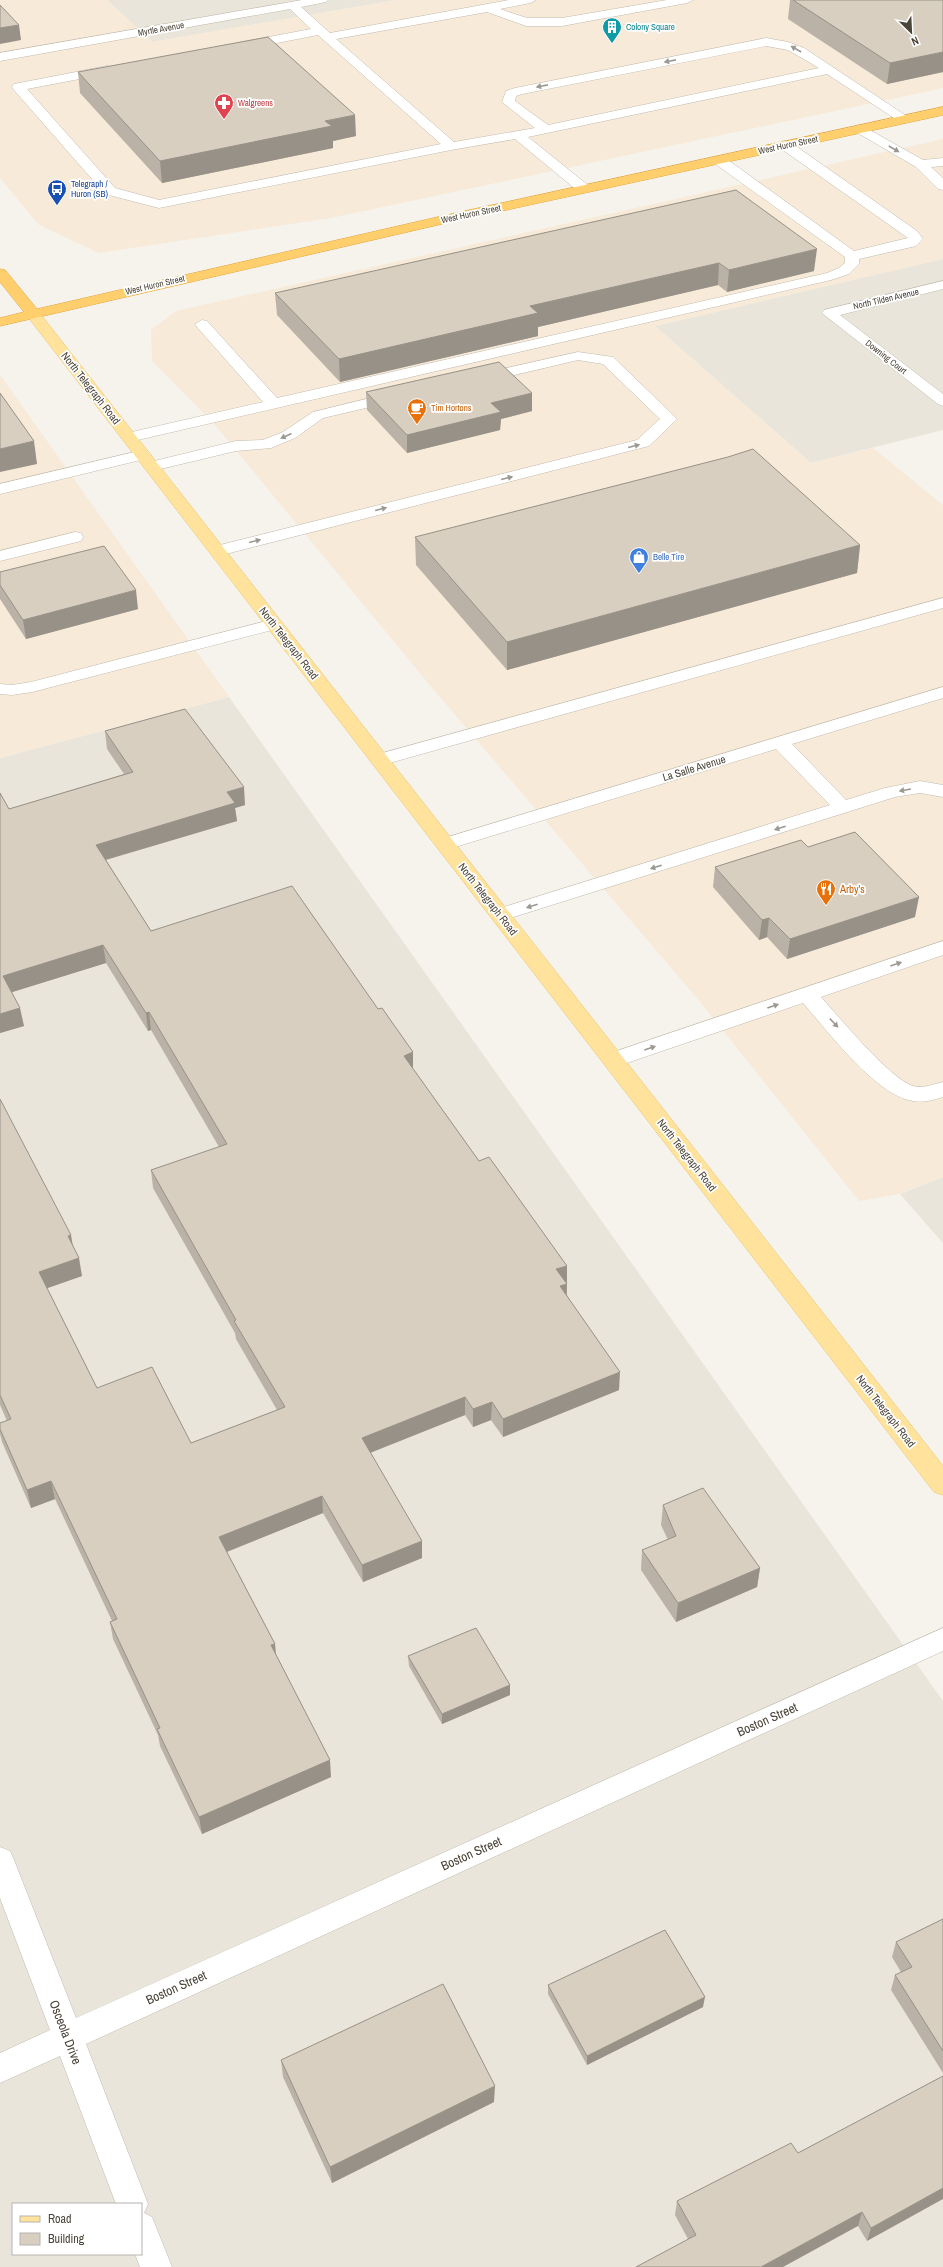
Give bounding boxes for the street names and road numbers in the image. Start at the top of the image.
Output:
street label: Myrtle Avenue [137,19,185,39]
street label: West Huron Street [757,133,819,157]
street label: West Huron Street [440,202,502,226]
street label: West Huron Street [124,272,186,298]
street label: North Tilden Avenue [852,286,920,312]
street label: Downing Court [863,337,909,377]
street label: North Telegraph Road [58,349,124,427]
street label: North Telegraph Road [256,604,322,682]
street label: La Salle Avenue [661,752,727,784]
street label: North Telegraph Road [455,860,521,938]
street label: North Telegraph Road [654,1116,720,1194]
street label: North Telegraph Road [853,1372,919,1450]
street label: Boston Street [734,1699,800,1740]
street label: Boston Street [438,1833,504,1874]
street label: Boston Street [143,1967,209,2008]
street label: Osceola Drive [45,1998,86,2067]

